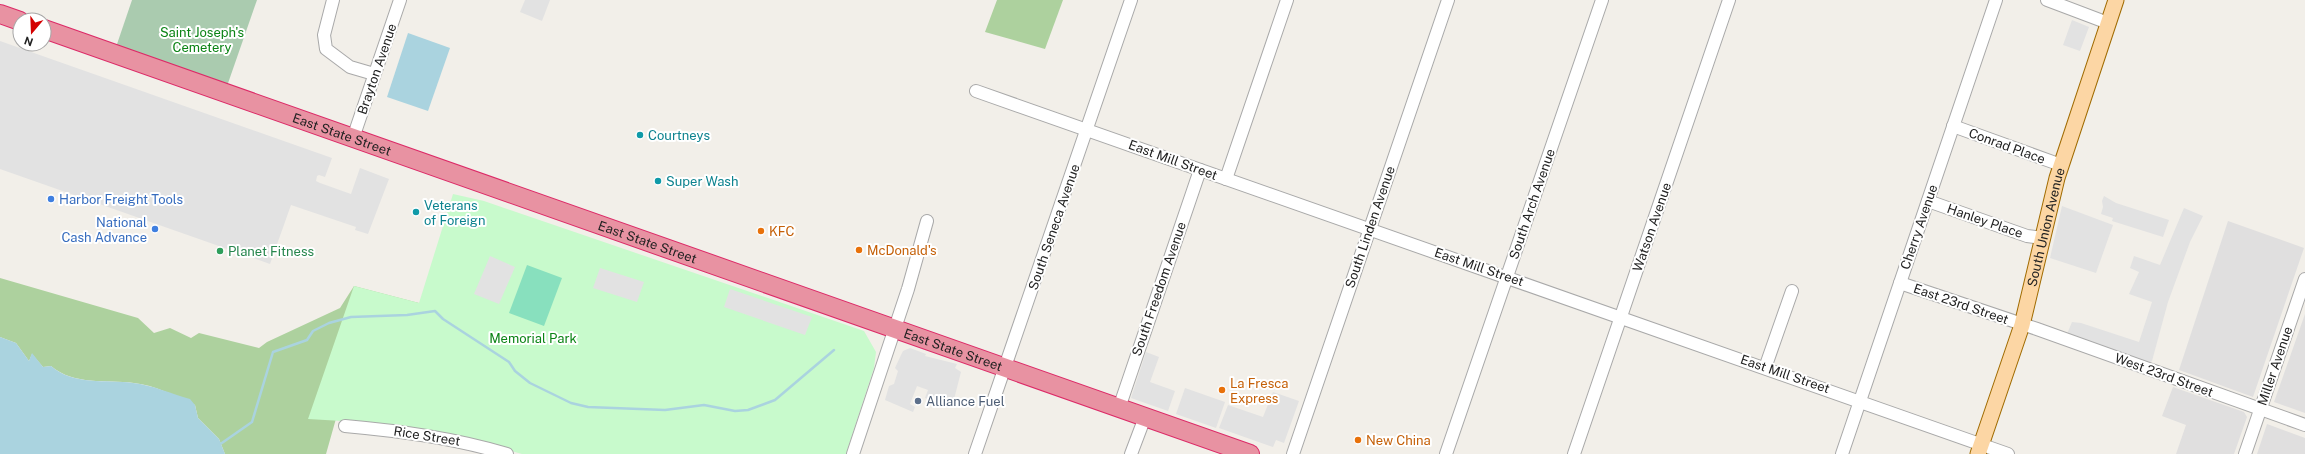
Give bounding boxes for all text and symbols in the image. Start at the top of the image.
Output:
north arrow [12,12,52,52]
street label: Brayton Avenue [354,22,400,116]
park label: Saint Joseph's Cemetery [160,25,244,55]
text: N [23,34,35,49]
street label: East State Street [291,110,393,158]
street label: Conrad Place [1967,125,2047,167]
place label: Courtneys [648,128,710,143]
marker: Courtneys [635,130,645,140]
street label: East Mill Street [1127,137,1219,183]
street label: South Arch Avenue [1506,147,1558,261]
street label: South Seneca Avenue [1025,162,1083,292]
street label: South Linden Avenue [1342,164,1398,290]
street label: South Union Avenue [2024,166,2067,288]
place label: Super Wash [666,174,738,189]
marker: Super Wash [653,176,663,186]
street label: Watson Avenue [1630,181,1674,273]
street label: Cherry Avenue [1897,183,1941,271]
place label: Harbor Freight Tools [59,192,183,207]
marker: Harbor Freight Tools [46,194,56,204]
place label: Veterans of Foreign [424,198,485,228]
street label: Hanley Place [1945,201,2025,241]
marker: Veterans of Foreign [411,207,421,217]
place label: National Cash Advance [61,215,147,245]
street label: East State Street [596,217,699,266]
street label: South Freedom Avenue [1129,220,1189,358]
marker: National Cash Advance [150,224,160,234]
place label: KFC [769,224,795,239]
marker: KFC [756,226,766,236]
place label: McDonald's [867,243,937,258]
place label: Planet Fitness [228,244,314,259]
marker: McDonald's [854,245,864,255]
street label: East Mill Street [1432,245,1526,289]
marker: Planet Fitness [215,246,225,256]
street label: East 23rd Street [1911,281,2011,327]
street label: East State Street [902,325,1005,374]
street label: Miller Avenue [2254,325,2296,407]
park label: Memorial Park [489,331,577,346]
street label: West 23rd Street [2113,350,2215,400]
street label: East Mill Street [1738,352,1832,396]
place label: La Fresca Express [1230,376,1288,406]
marker: La Fresca Express [1217,385,1227,395]
place label: Alliance Fuel [926,394,1005,409]
marker: Alliance Fuel [913,396,923,406]
street label: Rice Street [393,423,461,449]
place label: New China [1366,433,1431,448]
marker: New China [1353,435,1363,445]

